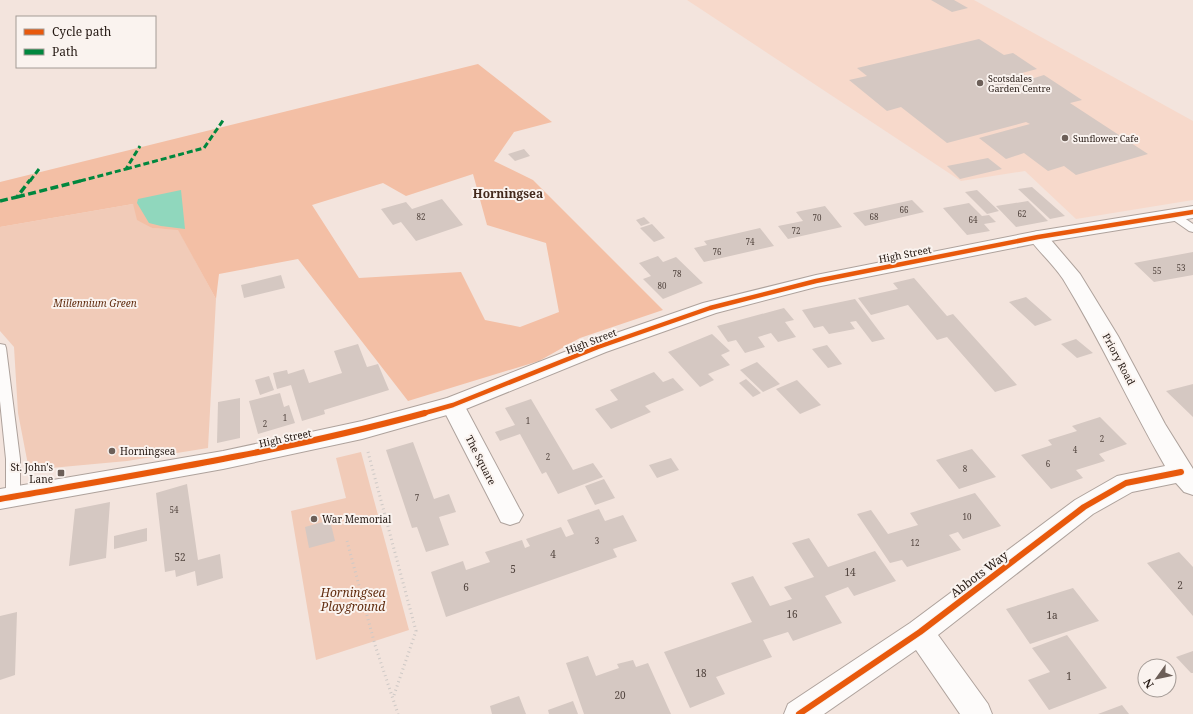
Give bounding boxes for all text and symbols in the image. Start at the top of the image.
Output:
legend [16,16,156,68]
text: Cycle path [52,23,112,40]
text: Path [52,43,78,60]
place label: Scotsdales Garden Centre [988,72,1051,95]
marker: Scotsdales Garden Centre [975,78,985,88]
place label: Sunflower Cafe [1073,132,1139,145]
marker: Sunflower Cafe [1060,133,1070,143]
district label: Horningsea [473,185,543,202]
house number: 66 [900,204,909,215]
house number: 62 [1018,208,1026,219]
house number: 82 [417,211,425,222]
house number: 68 [870,211,879,222]
house number: 70 [813,212,822,223]
house number: 64 [969,214,978,225]
house number: 72 [792,225,800,236]
house number: 74 [746,236,755,247]
street label: High Street [877,242,933,266]
house number: 76 [713,246,722,257]
house number: 53 [1177,262,1186,273]
house number: 55 [1153,265,1161,276]
house number: 78 [673,268,682,279]
house number: 80 [658,280,667,291]
park label: Millennium Green [52,296,137,310]
street label: High Street [564,325,619,357]
street label: Priory Road [1099,331,1139,387]
house number: 1 [283,412,287,423]
house number: 1 [526,415,530,426]
house number: 2 [263,418,267,429]
street label: High Street [257,426,313,450]
street label: The Square [462,433,500,487]
house number: 2 [1100,433,1104,444]
place label: Horningsea [120,444,176,458]
house number: 4 [1073,444,1078,455]
marker: Horningsea [107,446,117,456]
house number: 2 [546,451,550,462]
house number: 6 [1046,458,1051,469]
place label: St. John's Lane [10,460,53,486]
house number: 8 [963,463,968,474]
marker: St. John's Lane [56,468,66,478]
house number: 7 [415,492,420,503]
house number: 54 [170,504,179,515]
house number: 10 [963,511,972,522]
place label: War Memorial [322,512,391,526]
marker: War Memorial [309,514,319,524]
house number: 3 [595,535,600,546]
house number: 12 [911,537,919,548]
house number: 4 [550,547,556,561]
street label: Abbots Way [947,547,1011,601]
house number: 52 [174,550,186,564]
house number: 5 [510,562,516,576]
house number: 14 [844,565,856,579]
house number: 2 [1177,578,1183,592]
house number: 6 [463,580,469,594]
park label: Horningsea Playground [319,584,386,615]
house number: 16 [786,607,798,621]
house number: 1a [1046,608,1058,622]
north arrow [1137,658,1177,698]
house number: 18 [695,666,707,680]
house number: 1 [1066,669,1072,683]
text: N [1139,676,1157,691]
house number: 20 [614,688,626,702]

